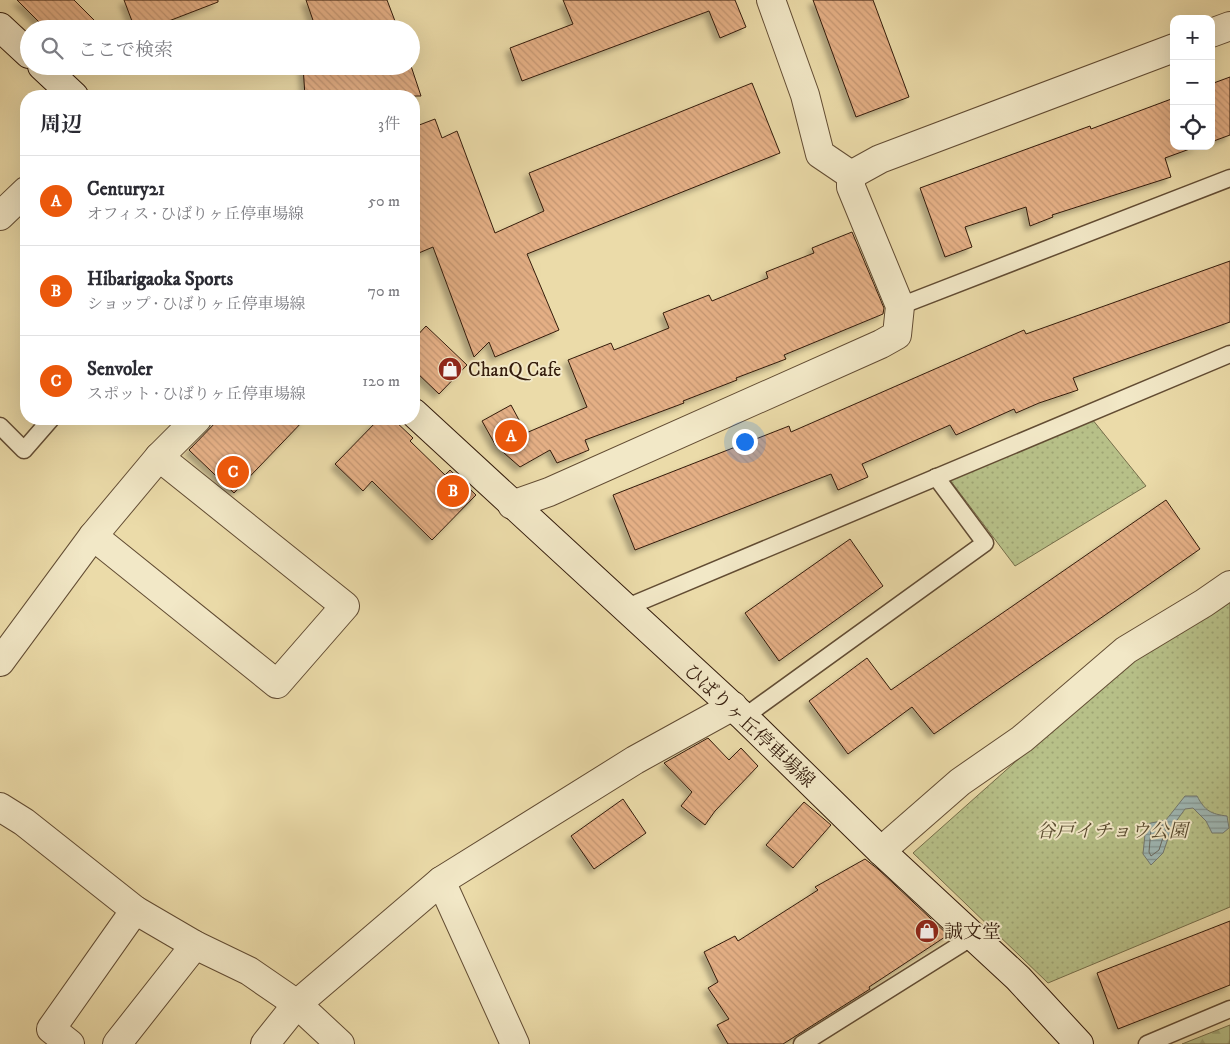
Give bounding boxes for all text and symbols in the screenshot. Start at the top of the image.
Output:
map controls [1170,15,1215,150]
button: + [1170,15,1215,60]
search box [20,20,420,75]
icon: search [38,34,66,62]
text: ここで検索 [78,39,173,62]
button: − [1170,60,1215,105]
button: locate [1170,105,1215,150]
text: 周辺 [40,112,82,138]
text: 3件 [378,114,400,134]
text: Century21 [87,178,165,201]
text: A [51,191,61,211]
text: 50 m [368,191,400,211]
text: オフィス · ひばりヶ丘停車場線 [87,204,304,224]
text: Hibarigaoka Sports [87,268,233,291]
text: B [51,281,61,301]
text: 70 m [368,281,400,301]
text: ショップ · ひばりヶ丘停車場線 [87,294,305,314]
shop icon: ChanQ Cafe [437,356,463,382]
text: Senvoler [87,358,153,381]
place label: ChanQ Cafe [468,359,561,382]
text: C [51,371,61,391]
text: 120 m [362,371,400,391]
text: スポット · ひばりヶ丘停車場線 [87,384,306,404]
pin: A [495,417,527,455]
your location [732,429,758,455]
pin: C [217,453,249,491]
pin: B [437,472,469,510]
street label: ひばりヶ丘停車場線 [679,659,819,793]
park label: 谷戸イチョウ公園 [1036,820,1191,843]
shop icon: 誠文堂 [914,918,940,944]
place label: 誠文堂 [944,921,1001,944]

